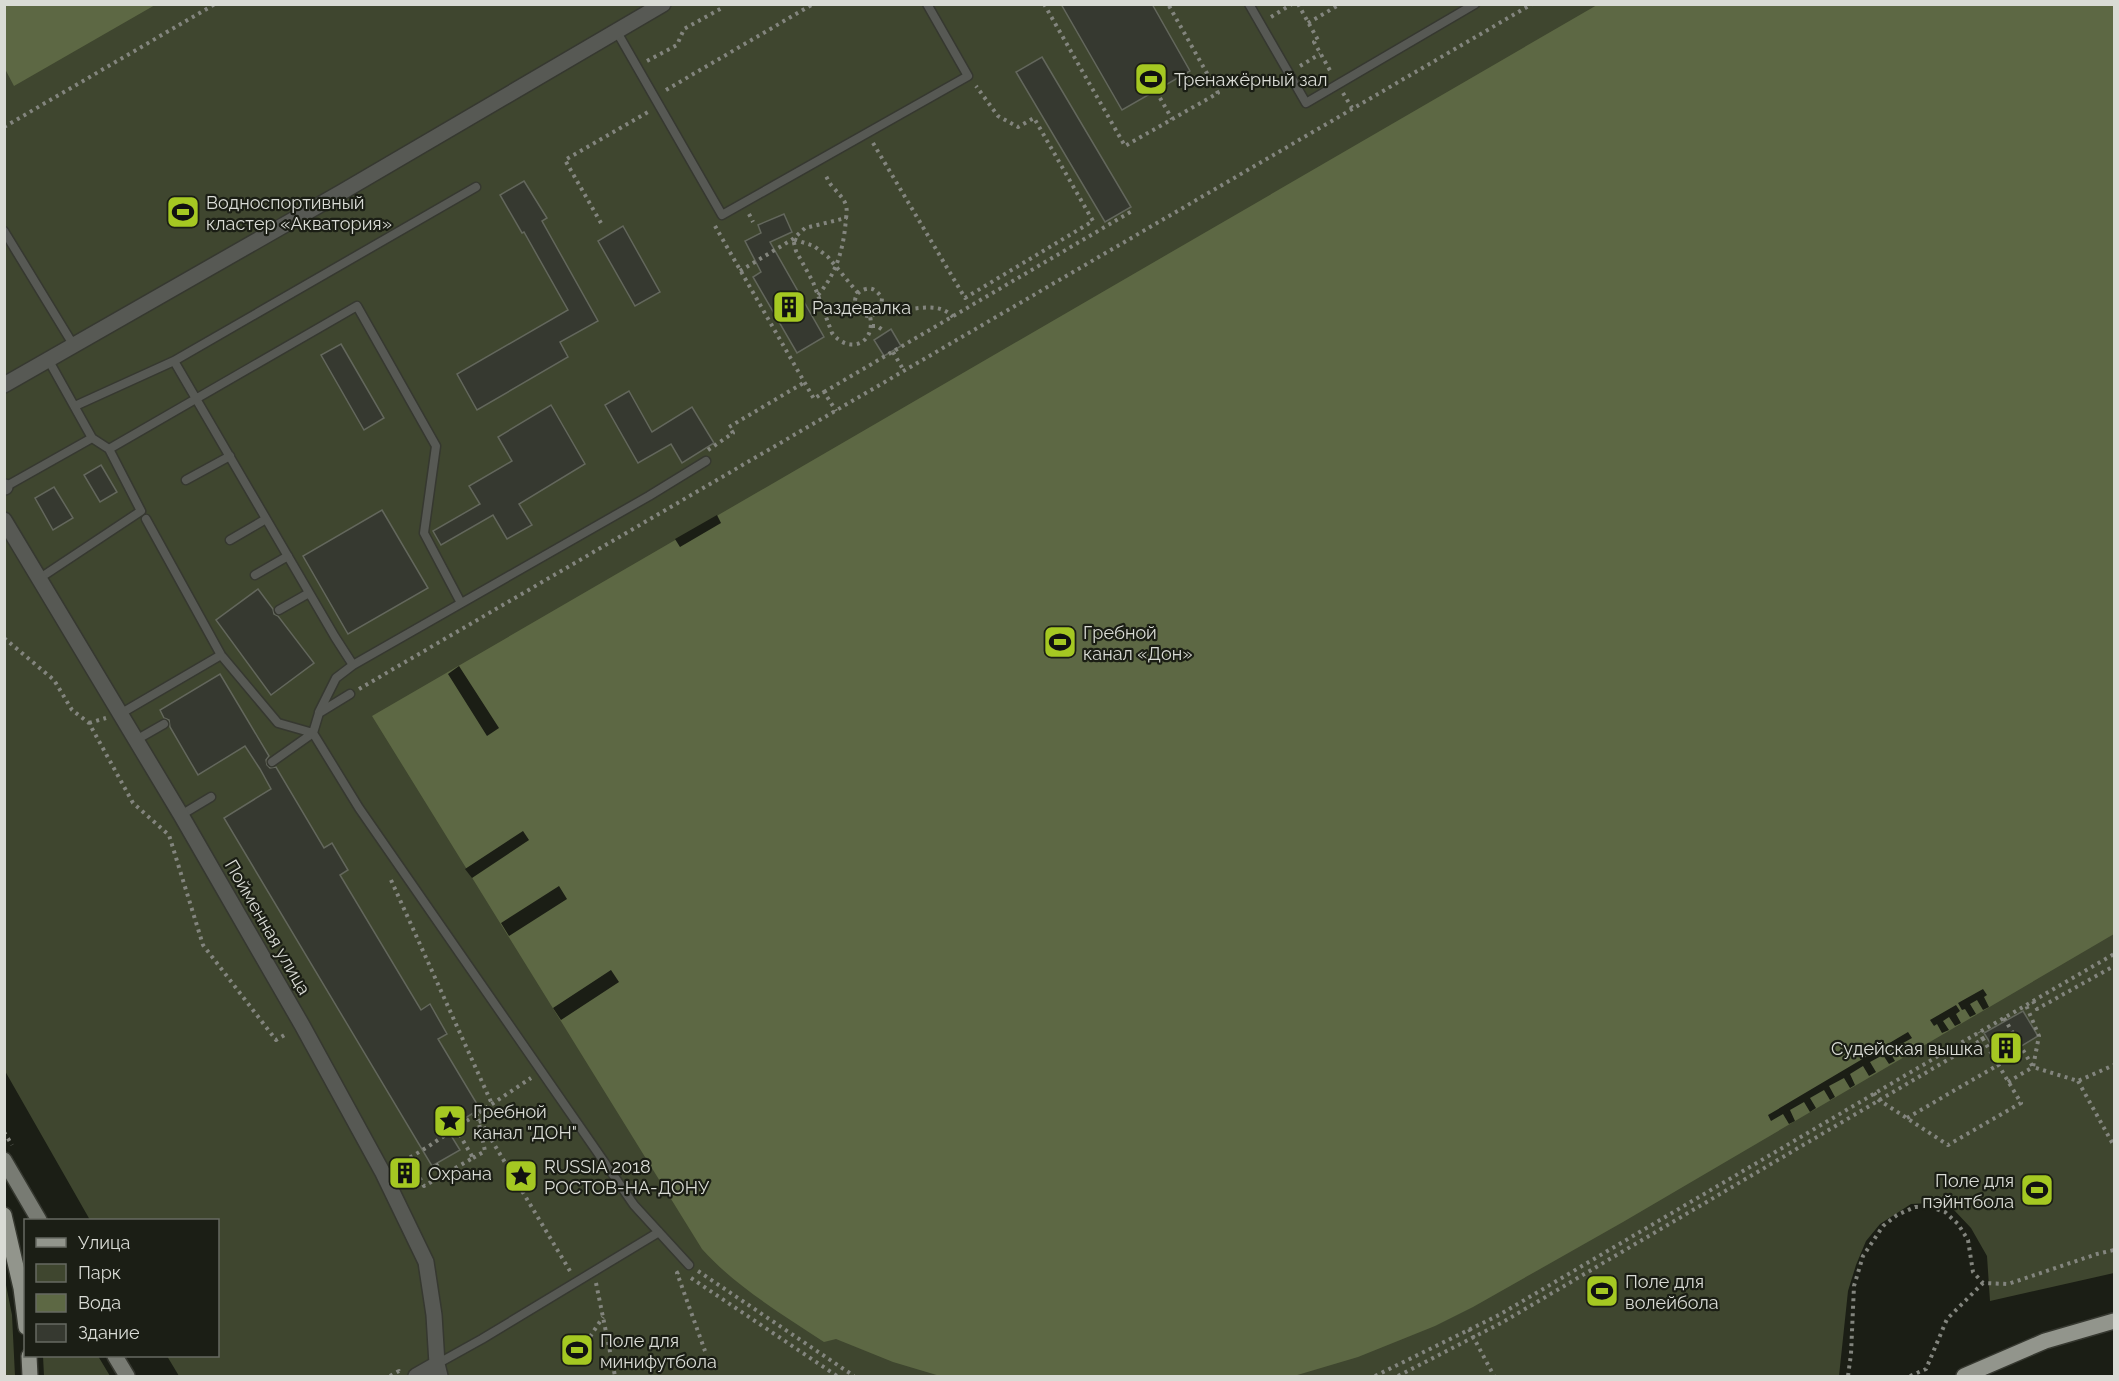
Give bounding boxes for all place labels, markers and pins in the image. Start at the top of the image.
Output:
sports icon: Тренажёрный зал [1133,61,1169,97]
place label: Тренажёрный зал [1174,69,1328,90]
place label: Водноспортивный кластер «Акватория» [206,192,392,234]
sports icon: Водноспортивный кластер «Акватория» [165,194,201,230]
building icon: Раздевалка [771,289,807,325]
place label: Раздевалка [812,297,911,318]
place label: Гребной канал «Дон» [1083,622,1193,664]
sports icon: Гребной канал «Дон» [1042,624,1078,660]
building icon: Судейская вышка [1988,1030,2024,1066]
place label: Судейская вышка [1831,1038,1983,1059]
place label: Гребной канал "ДОН" [473,1101,577,1143]
place icon: Гребной канал "ДОН" [432,1103,468,1139]
building icon: Охрана [387,1155,423,1191]
place label: RUSSIA 2018 РОСТОВ-НА-ДОНУ [544,1156,710,1198]
place icon: RUSSIA 2018 РОСТОВ-НА-ДОНУ [503,1158,539,1194]
place label: Охрана [428,1163,492,1184]
place label: Поле для пэйнтбола [1922,1170,2014,1212]
sports icon: Поле для пэйнтбола [2019,1172,2055,1208]
place label: Поле для волейбола [1625,1271,1719,1313]
sports icon: Поле для волейбола [1584,1273,1620,1309]
place label: Поле для минифутбола [600,1330,717,1372]
sports icon: Поле для минифутбола [559,1332,595,1368]

